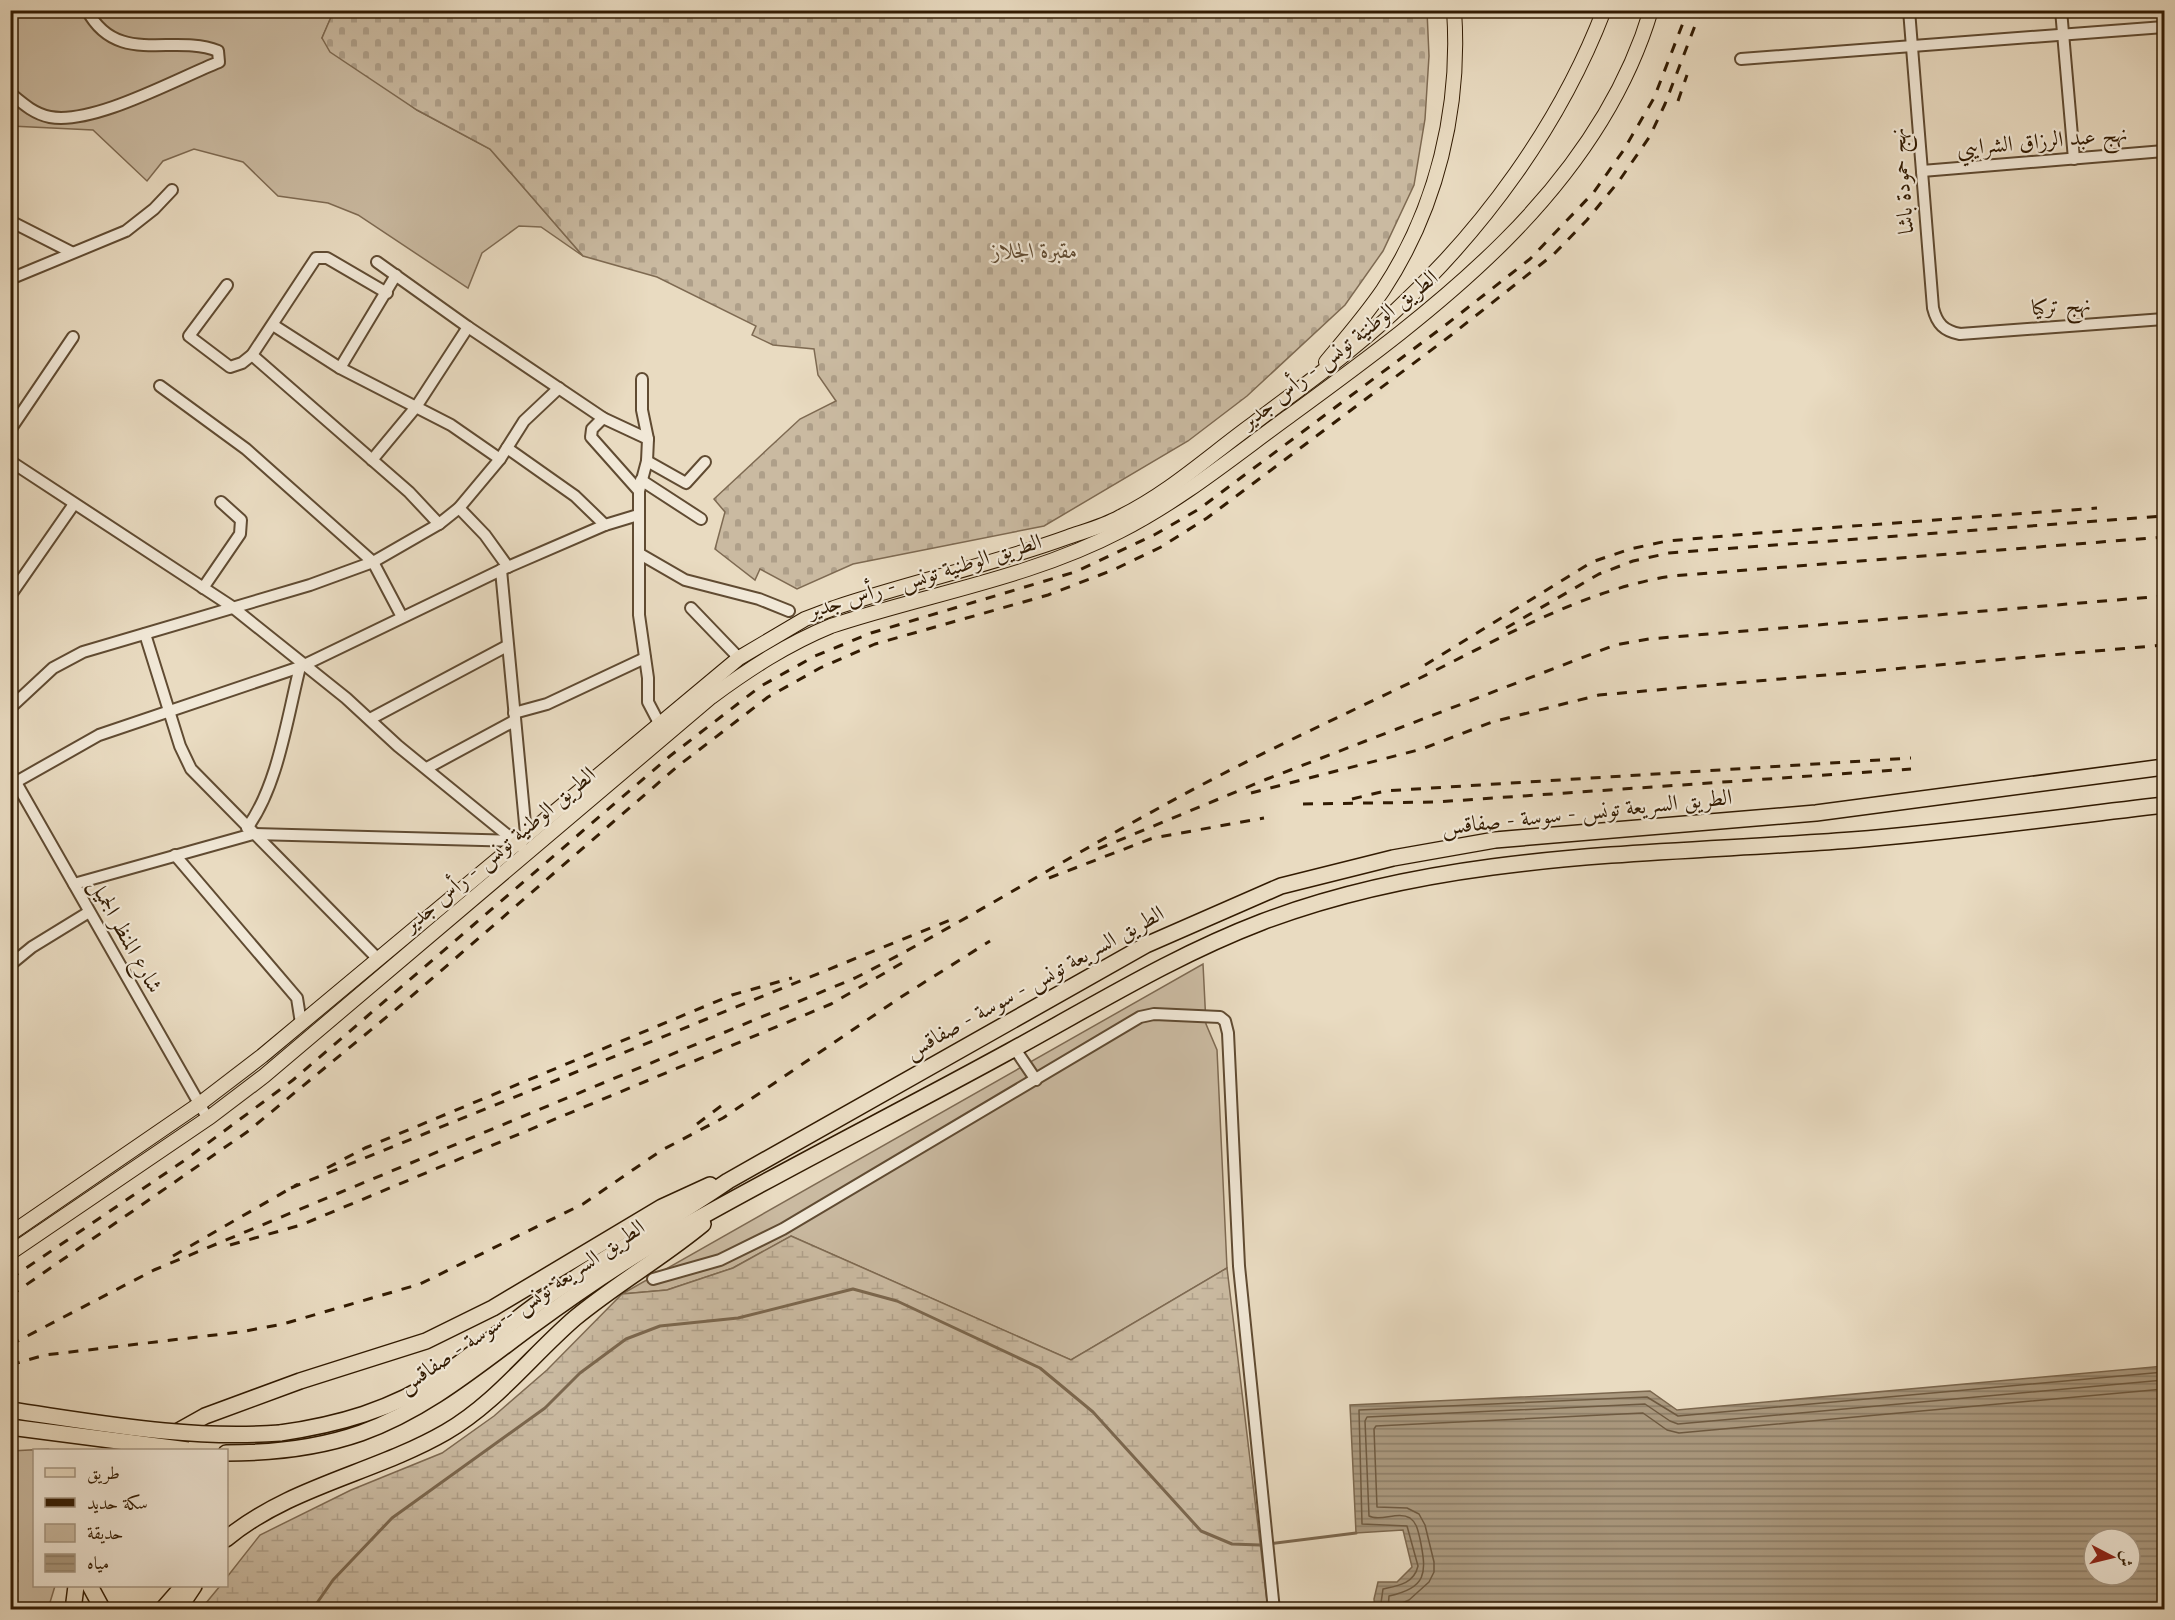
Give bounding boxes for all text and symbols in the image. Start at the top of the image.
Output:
street label: نهج عبد الرزاق الشرايبي [1956,124,2129,167]
street label: نهج حمودة باشا [1887,126,1926,235]
park label: مقبرة الجلاز [990,241,1078,264]
street label: الطريق الوطنية تونس - رأس جدير [1232,262,1444,437]
street label: نهج تركيا [2030,294,2092,327]
street label: الطريق الوطنية تونس - رأس جدير [802,525,1045,626]
street label: الطريق الوطنية تونس - رأس جدير [395,759,602,940]
street label: الطريق السريعة تونس - سوسة - صفاقس [1441,787,1734,842]
street label: شارع المنظر الجميل [79,875,165,1000]
street label: الطريق السريعة تونس - سوسة - صفاقس [902,903,1169,1066]
street label: الطريق السريعة تونس - سوسة - صفاقس [395,1216,651,1400]
legend [33,1449,228,1587]
text: طريق [87,1465,120,1485]
text: سكة حديد [87,1494,148,1514]
text: حديقة [87,1525,123,1544]
north arrow [2082,1527,2142,1587]
text: ش [2116,1550,2134,1567]
text: مياه [87,1555,109,1573]

